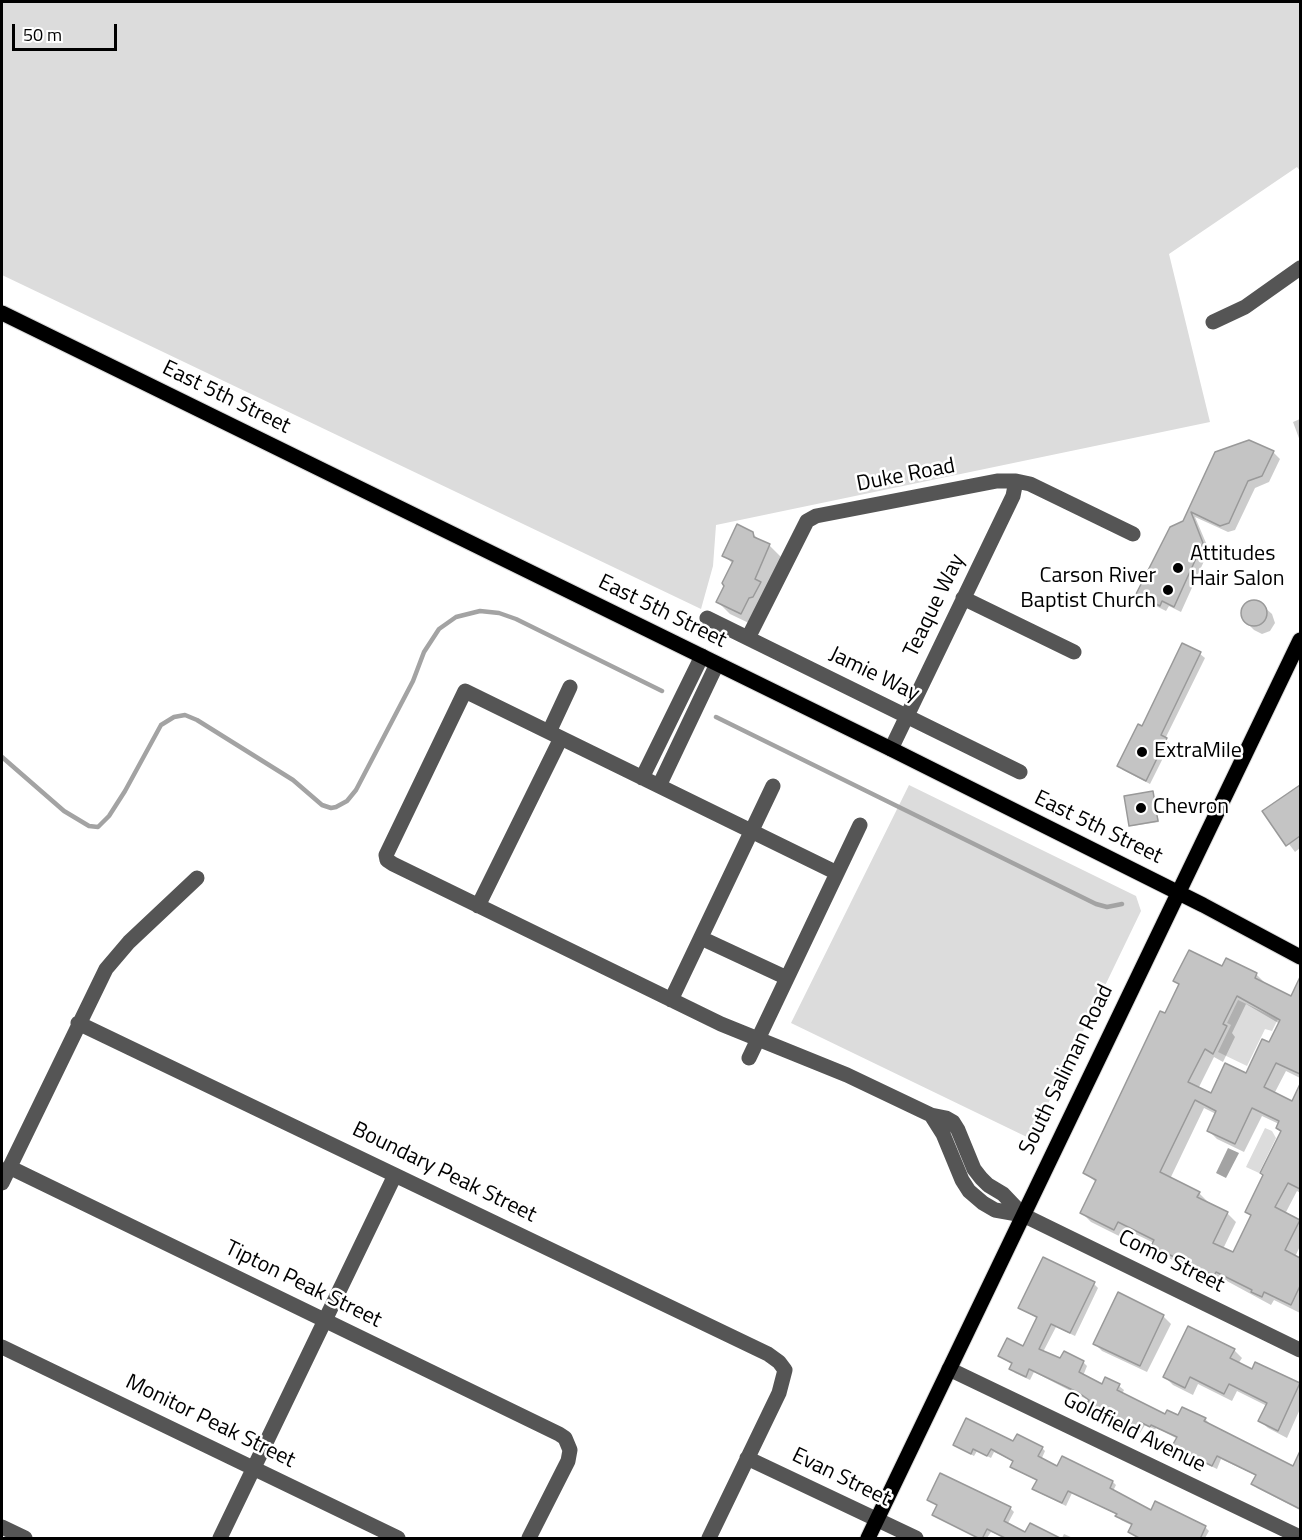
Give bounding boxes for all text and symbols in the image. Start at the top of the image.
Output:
scale bar [15,12,120,50]
text: 50 m [23,21,62,48]
street label: East 5th Street [158,356,294,440]
street label: Duke Road [855,454,957,498]
place label: Attitudes Hair Salon [1190,542,1285,594]
street label: Teaque Way [899,550,971,662]
marker: Attitudes Hair Salon [1171,561,1185,575]
place label: Carson River Baptist Church [1020,564,1156,616]
street label: East 5th Street [594,570,730,654]
marker: Carson River Baptist Church [1161,583,1175,597]
street label: Jamie Way [825,642,923,708]
place label: ExtraMile [1154,739,1242,765]
marker: ExtraMile [1135,745,1149,759]
street label: East 5th Street [1030,786,1166,870]
place label: Chevron [1153,795,1229,821]
marker: Chevron [1134,801,1148,815]
street label: South Saliman Road [1014,981,1120,1159]
street label: Boundary Peak Street [348,1117,540,1229]
street label: Como Street [1114,1225,1228,1299]
street label: Tipton Peak Street [220,1236,386,1334]
street label: Monitor Peak Street [121,1369,299,1475]
street label: Goldfield Avenue [1058,1387,1210,1479]
street label: Evan Street [787,1443,895,1513]

